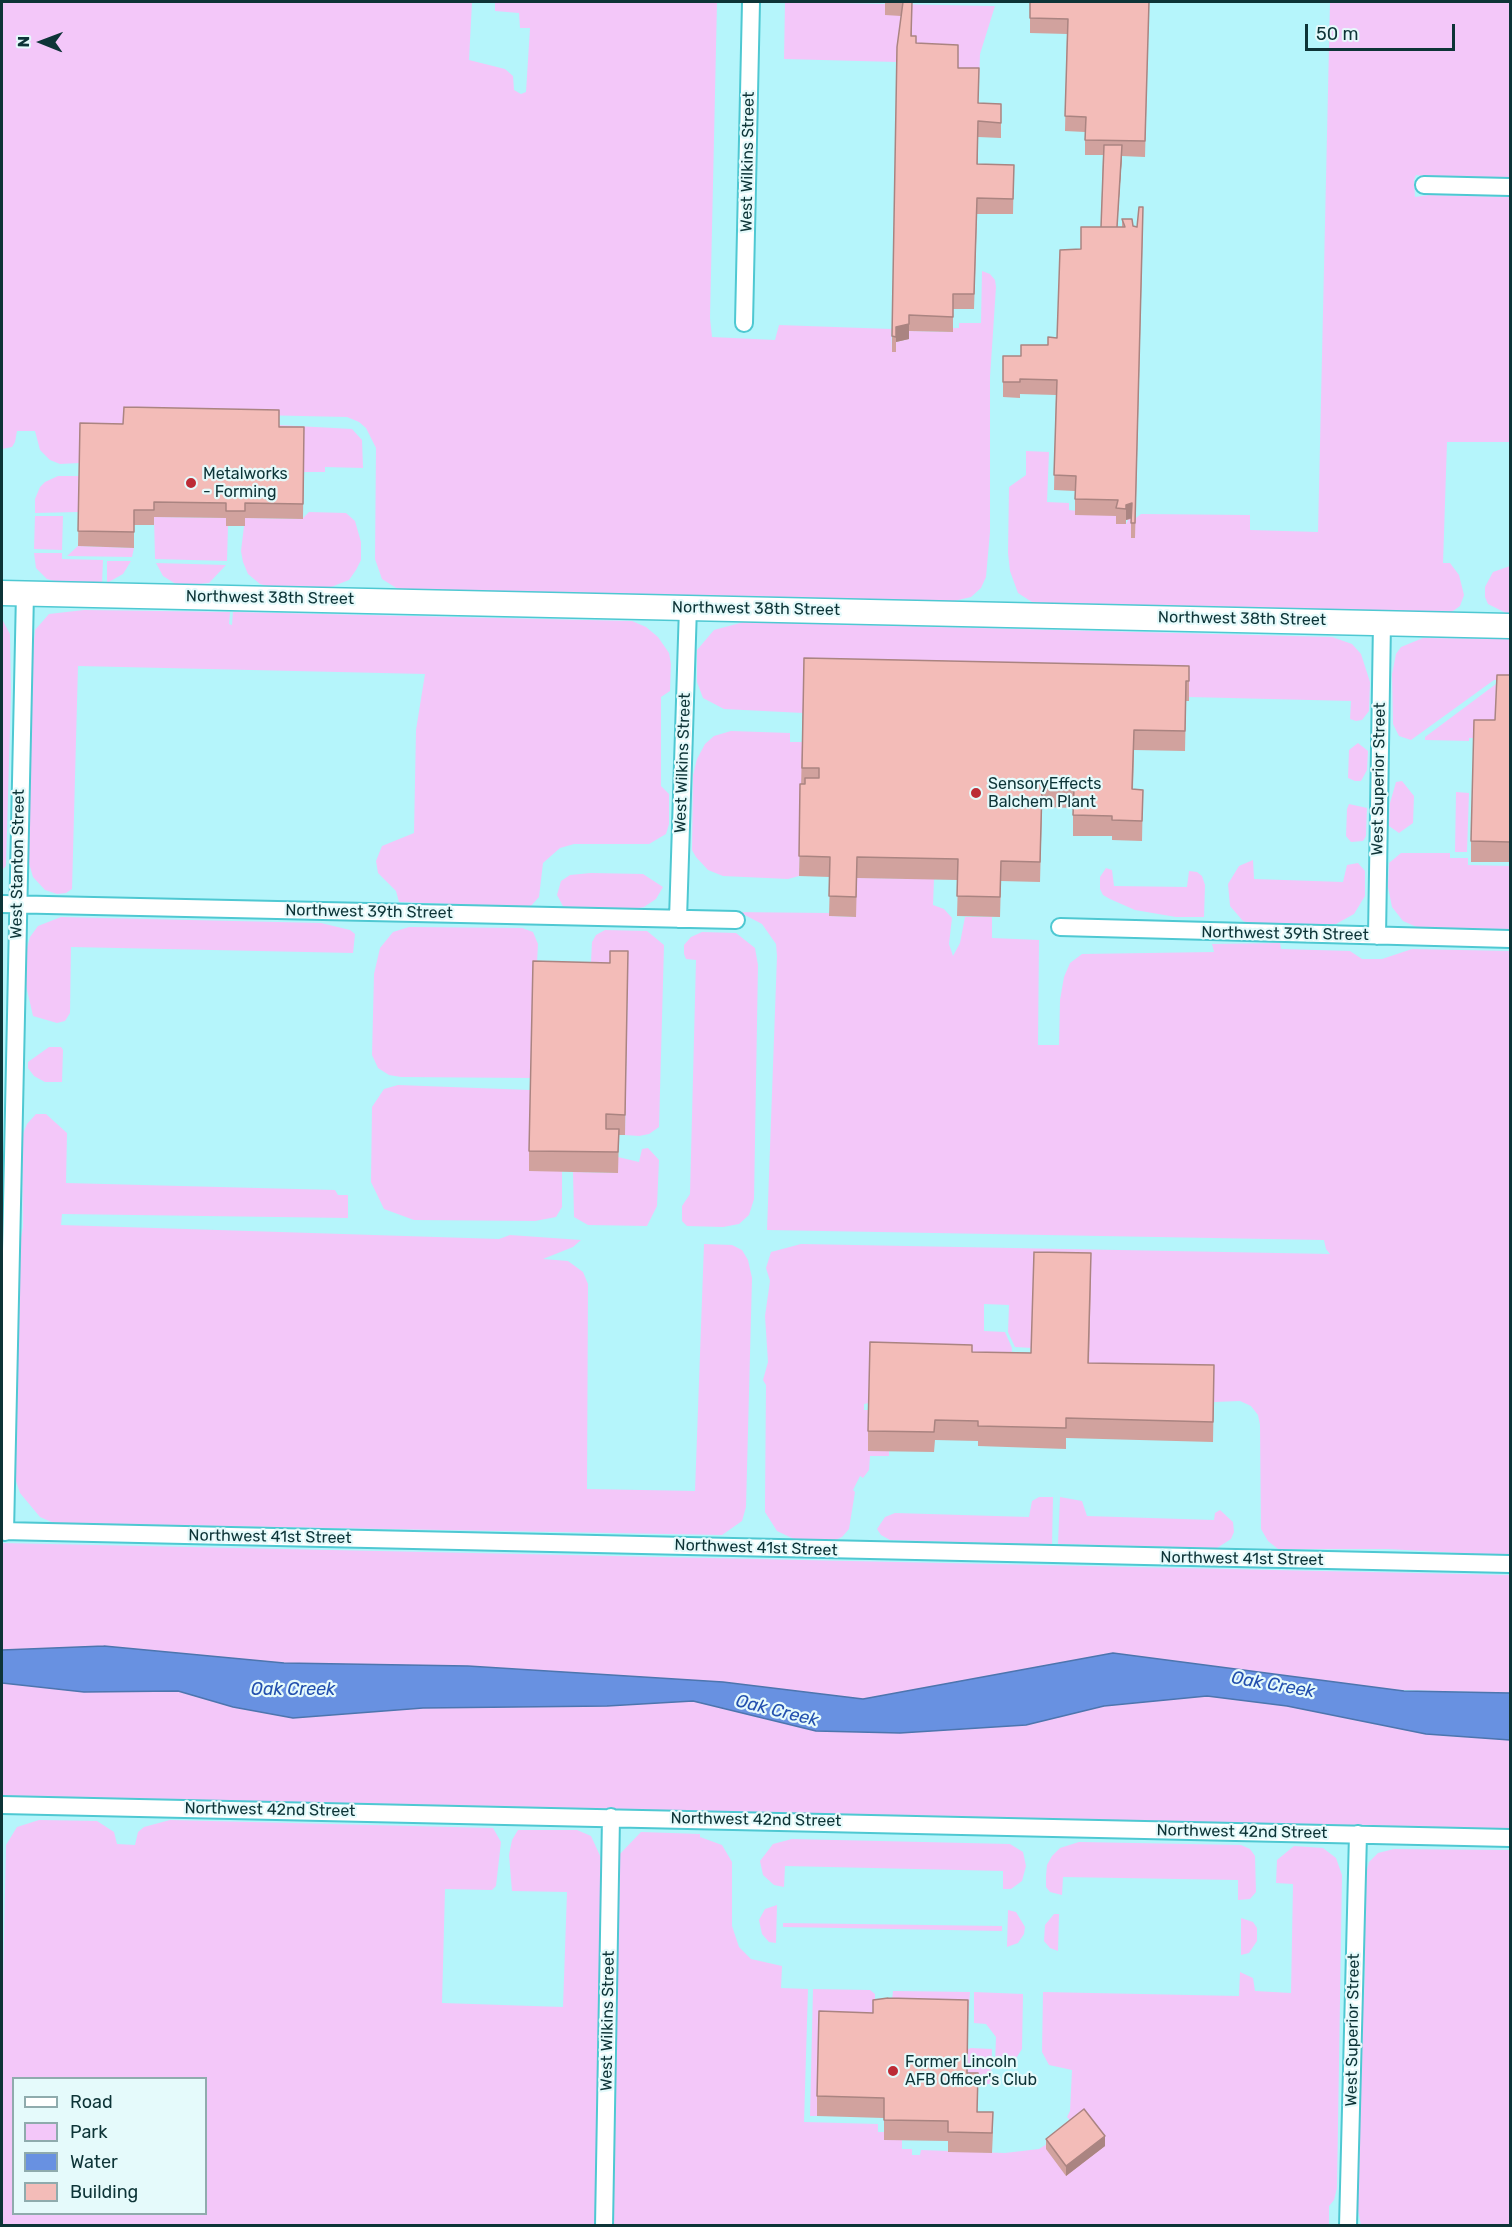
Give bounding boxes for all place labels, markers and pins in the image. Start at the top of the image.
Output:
place label: Metalworks - Forming [203,464,288,502]
marker: Metalworks - Forming [184,476,198,490]
place label: SensoryEffects Balchem Plant [988,774,1102,812]
marker: SensoryEffects Balchem Plant [969,786,983,800]
place label: Former Lincoln AFB Officer's Club [905,2052,1037,2090]
marker: Former Lincoln AFB Officer's Club [886,2064,900,2078]

